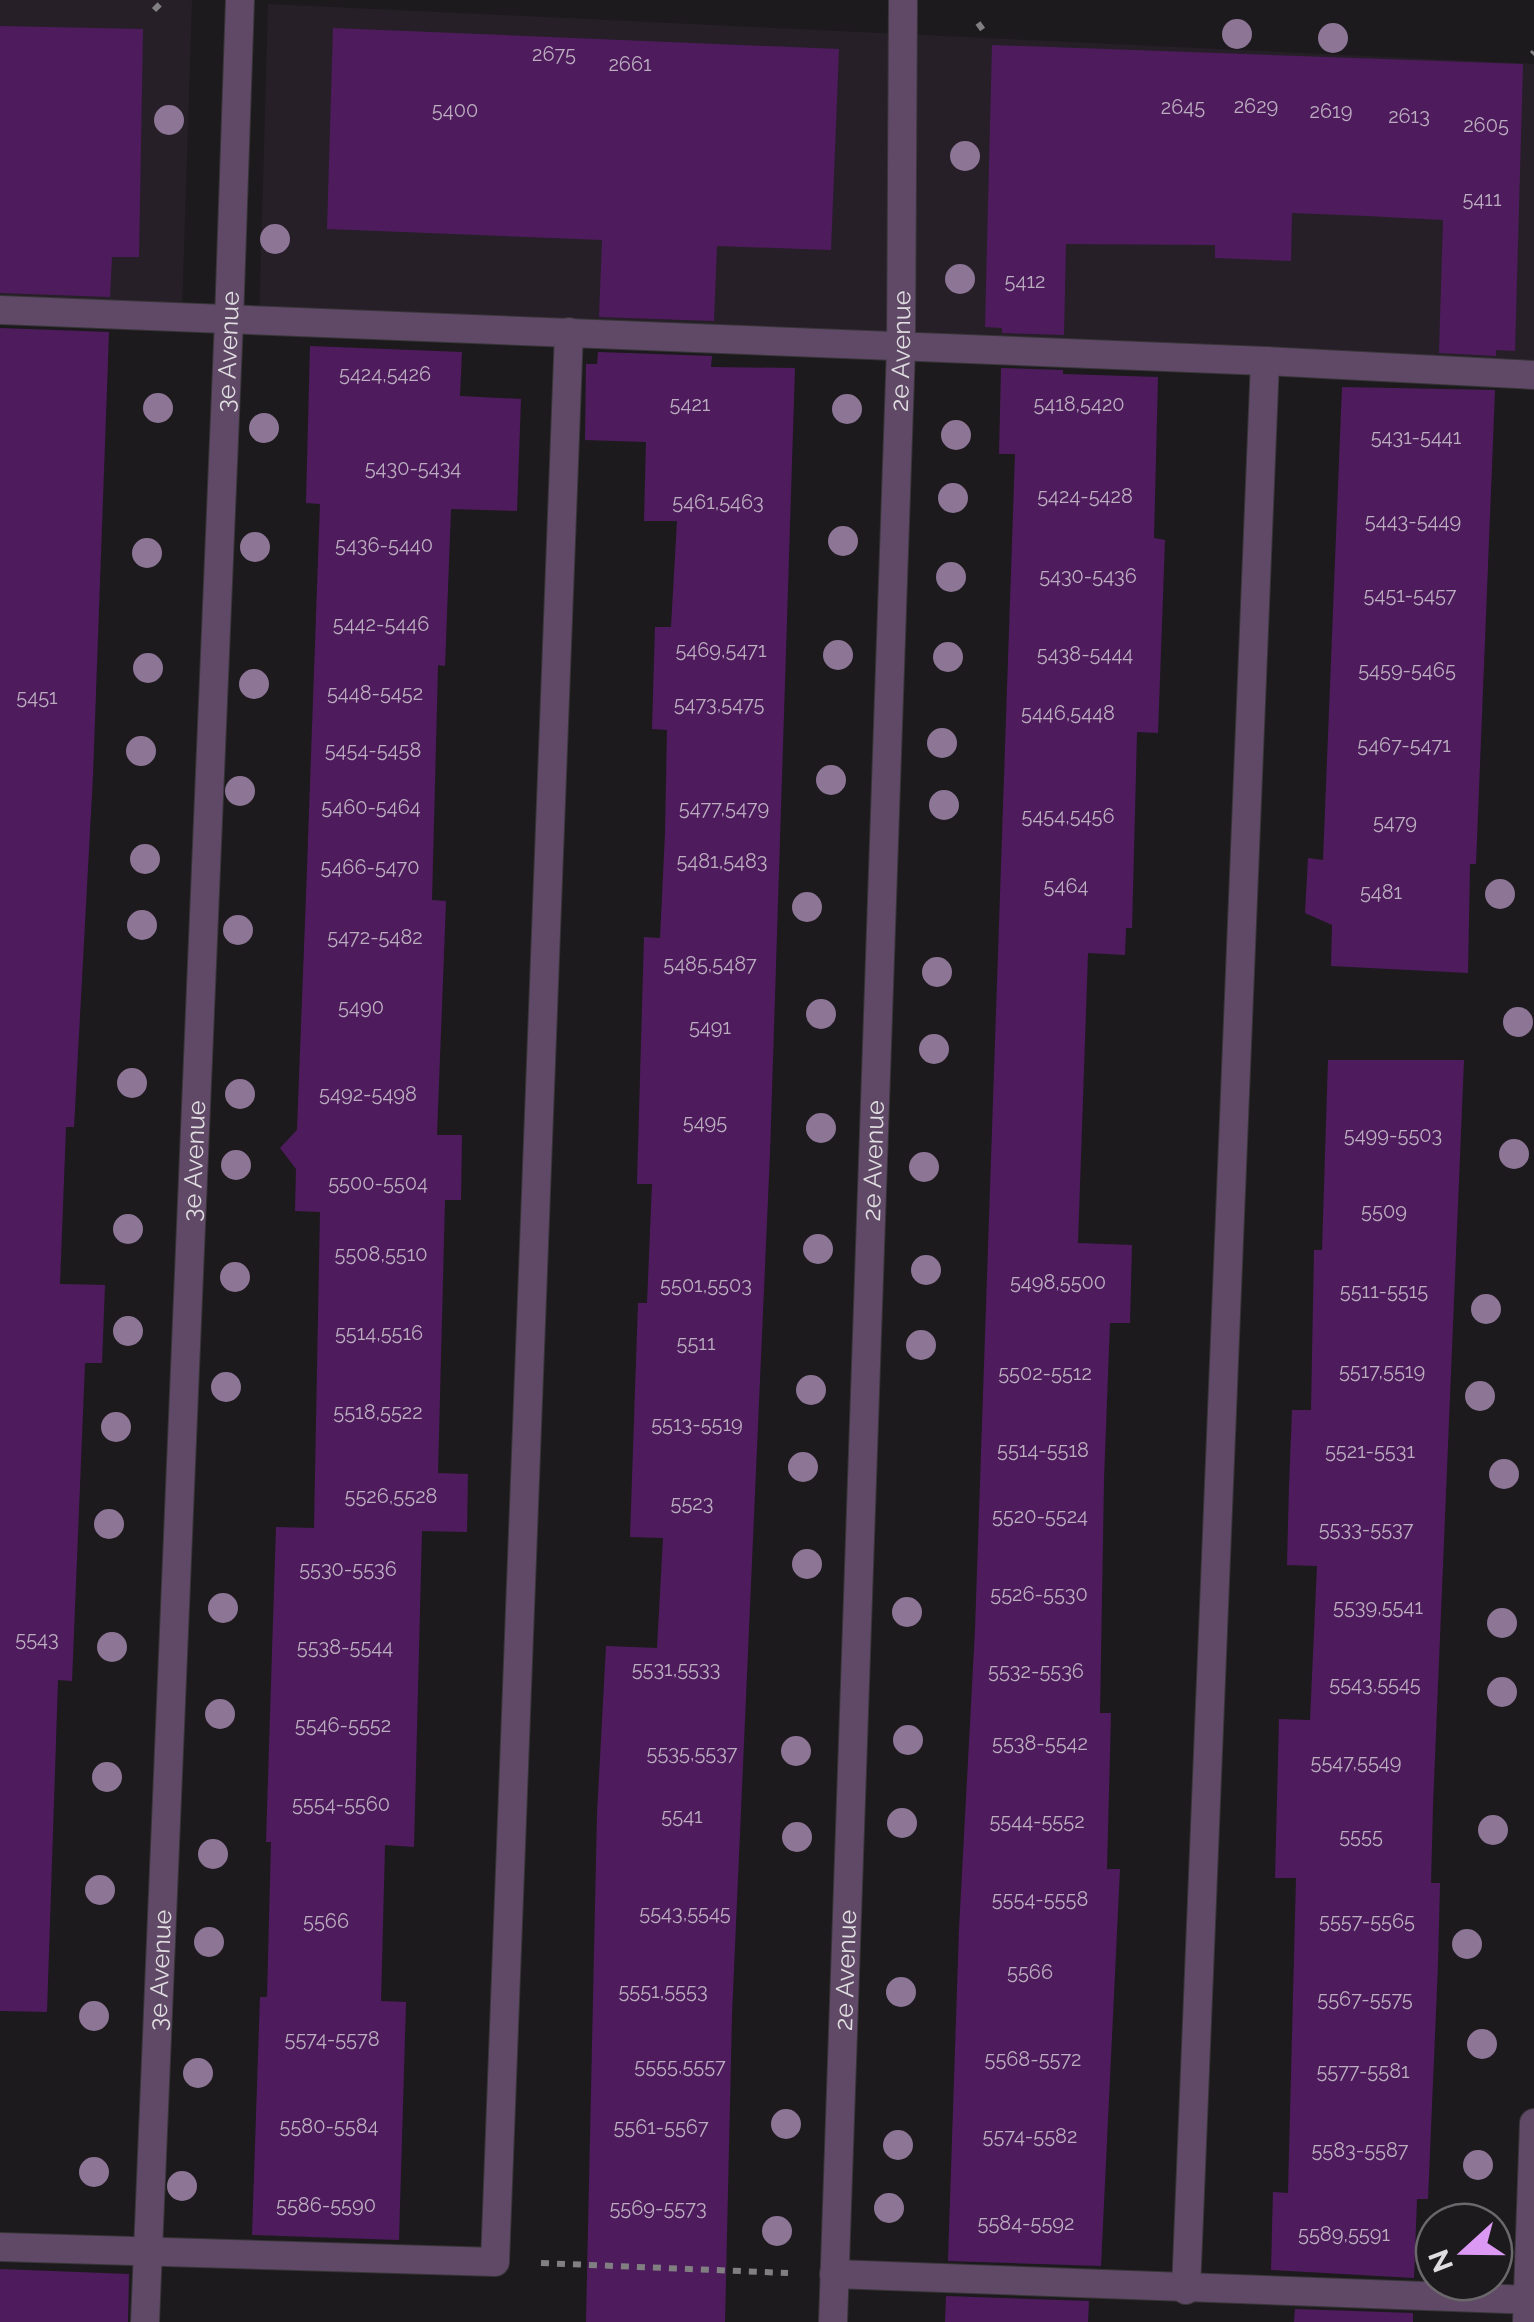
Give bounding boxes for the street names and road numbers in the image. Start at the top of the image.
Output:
street label: 3e Avenue [210,291,245,413]
street label: 2e Avenue [884,291,916,412]
street label: 3e Avenue [176,1100,211,1222]
street label: 2e Avenue [856,1100,890,1222]
street label: 3e Avenue [142,1909,177,2032]
street label: 2e Avenue [828,1909,862,2031]

